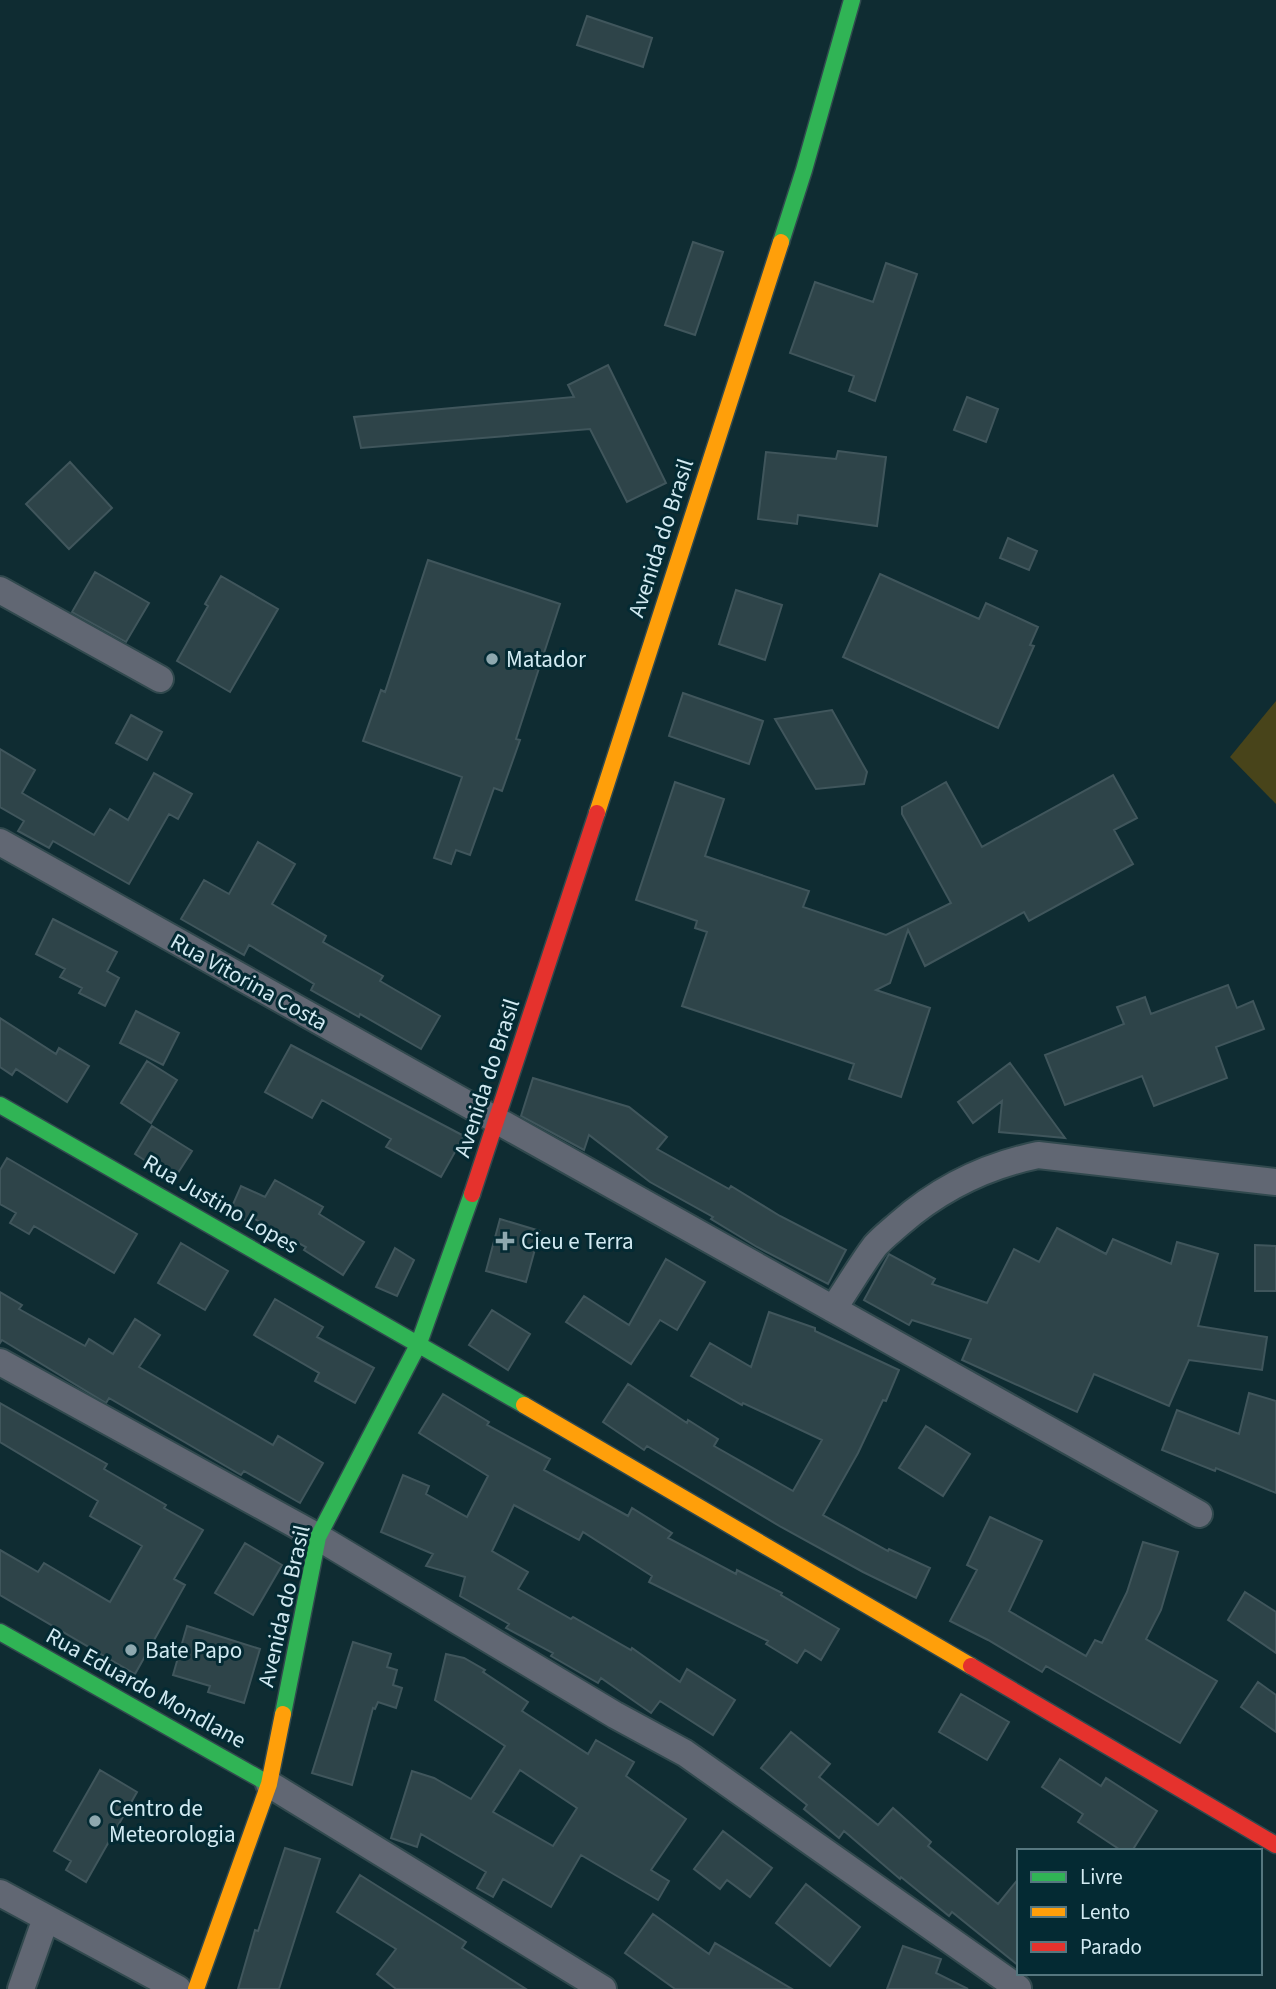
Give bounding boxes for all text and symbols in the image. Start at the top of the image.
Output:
street label: Avenida do Brasil [620,454,702,622]
place label: Matador [506,643,587,676]
marker: Matador [484,651,500,667]
street label: Rua Vitorina Costa [164,925,334,1039]
street label: Avenida do Brasil [446,994,528,1162]
street label: Rua Justino Lopes [137,1146,305,1262]
place label: Cieu e Terra [521,1225,634,1258]
marker: Cieu e Terra [495,1231,515,1251]
street label: Avenida do Brasil [249,1522,319,1690]
street label: Rua Eduardo Mondlane [40,1619,252,1757]
place label: Bate Papo [145,1634,242,1667]
marker: Bate Papo [123,1642,139,1658]
place label: Centro de Meteorologia [109,1792,236,1851]
marker: Centro de Meteorologia [87,1813,103,1829]
legend [1017,1849,1262,1975]
text: Livre [1080,1862,1123,1892]
text: Lento [1080,1897,1130,1927]
text: Parado [1080,1932,1142,1962]

